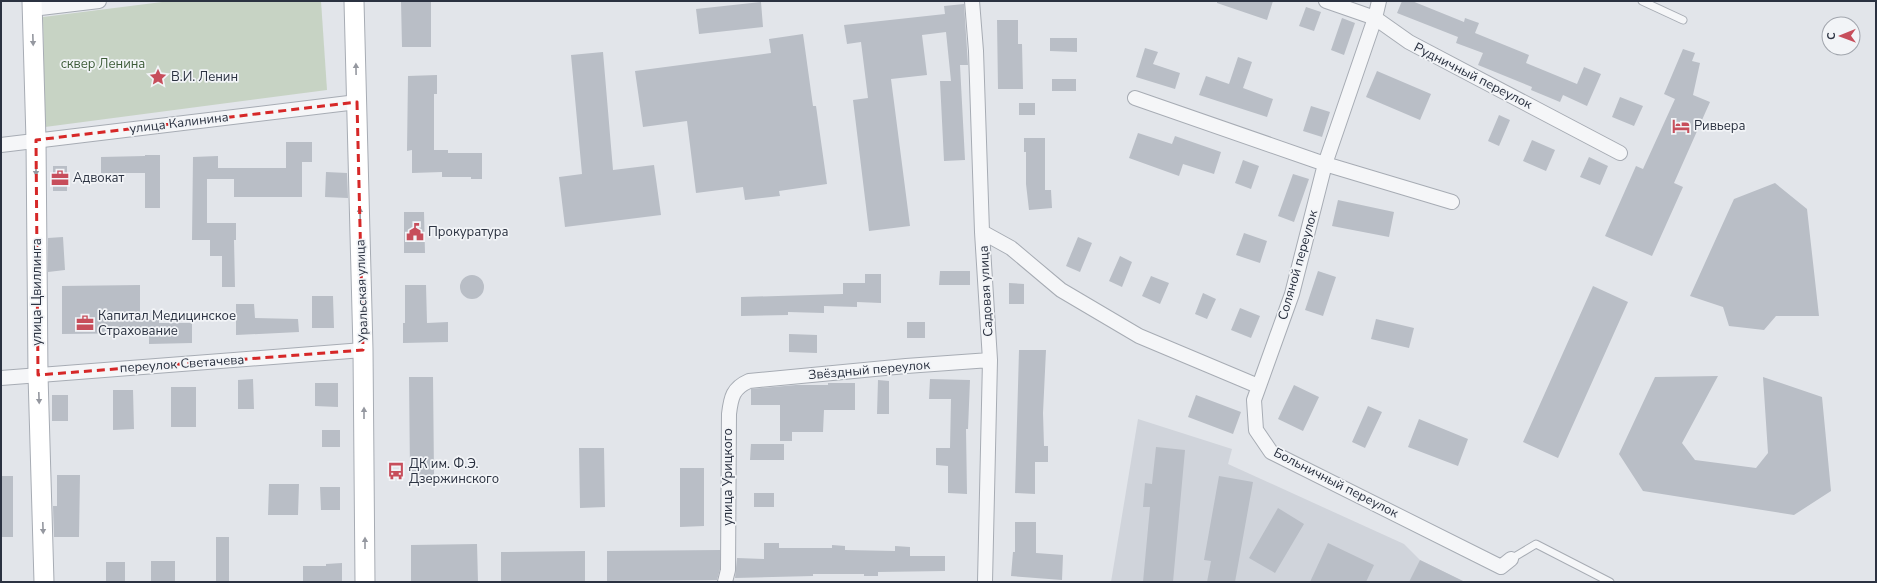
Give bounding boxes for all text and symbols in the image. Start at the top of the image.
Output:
north arrow [1821,16,1861,56]
text: С [1824,32,1839,40]
one-way arrow [30,34,36,47]
street label: Рудничный переулок [1411,38,1535,114]
park label: сквер Ленина [61,55,145,73]
one-way arrow [353,62,359,75]
place icon: В.И. Ленин [148,67,168,87]
place label: В.И. Ленин [171,68,238,86]
street label: улица Калинина [128,108,230,138]
hotel icon: Ривьера [1671,116,1691,136]
place label: Ривьера [1694,117,1746,135]
one-way arrow [33,164,39,177]
office icon: Адвокат [50,168,70,188]
place label: Адвокат [73,169,124,187]
one-way arrow [356,207,363,219]
street label: Соляной переулок [1274,208,1322,322]
public building icon: Прокуратура [405,222,425,242]
place label: Прокуратура [428,223,509,241]
street label: улица Цвиллинга [28,238,46,346]
street label: Уральская улица [351,239,373,344]
street label: Садовая улица [975,245,997,337]
place label: Капитал Медицинское Страхование [98,307,236,340]
office icon: Капитал Медицинское Страхование [75,313,95,333]
street label: переулок Светачева [119,351,245,377]
street label: Звёздный переулок [807,356,931,384]
one-way arrow [35,392,42,404]
one-way arrow [361,406,367,419]
street label: улица Урицкого [719,428,737,526]
street label: Больничный переулок [1270,444,1402,522]
place label: ДК им. Ф.Э. Дзержинского [409,455,499,488]
bus stop icon: ДК им. Ф.Э. Дзержинского [386,461,406,481]
one-way arrow [39,522,46,534]
one-way arrow [362,536,368,549]

